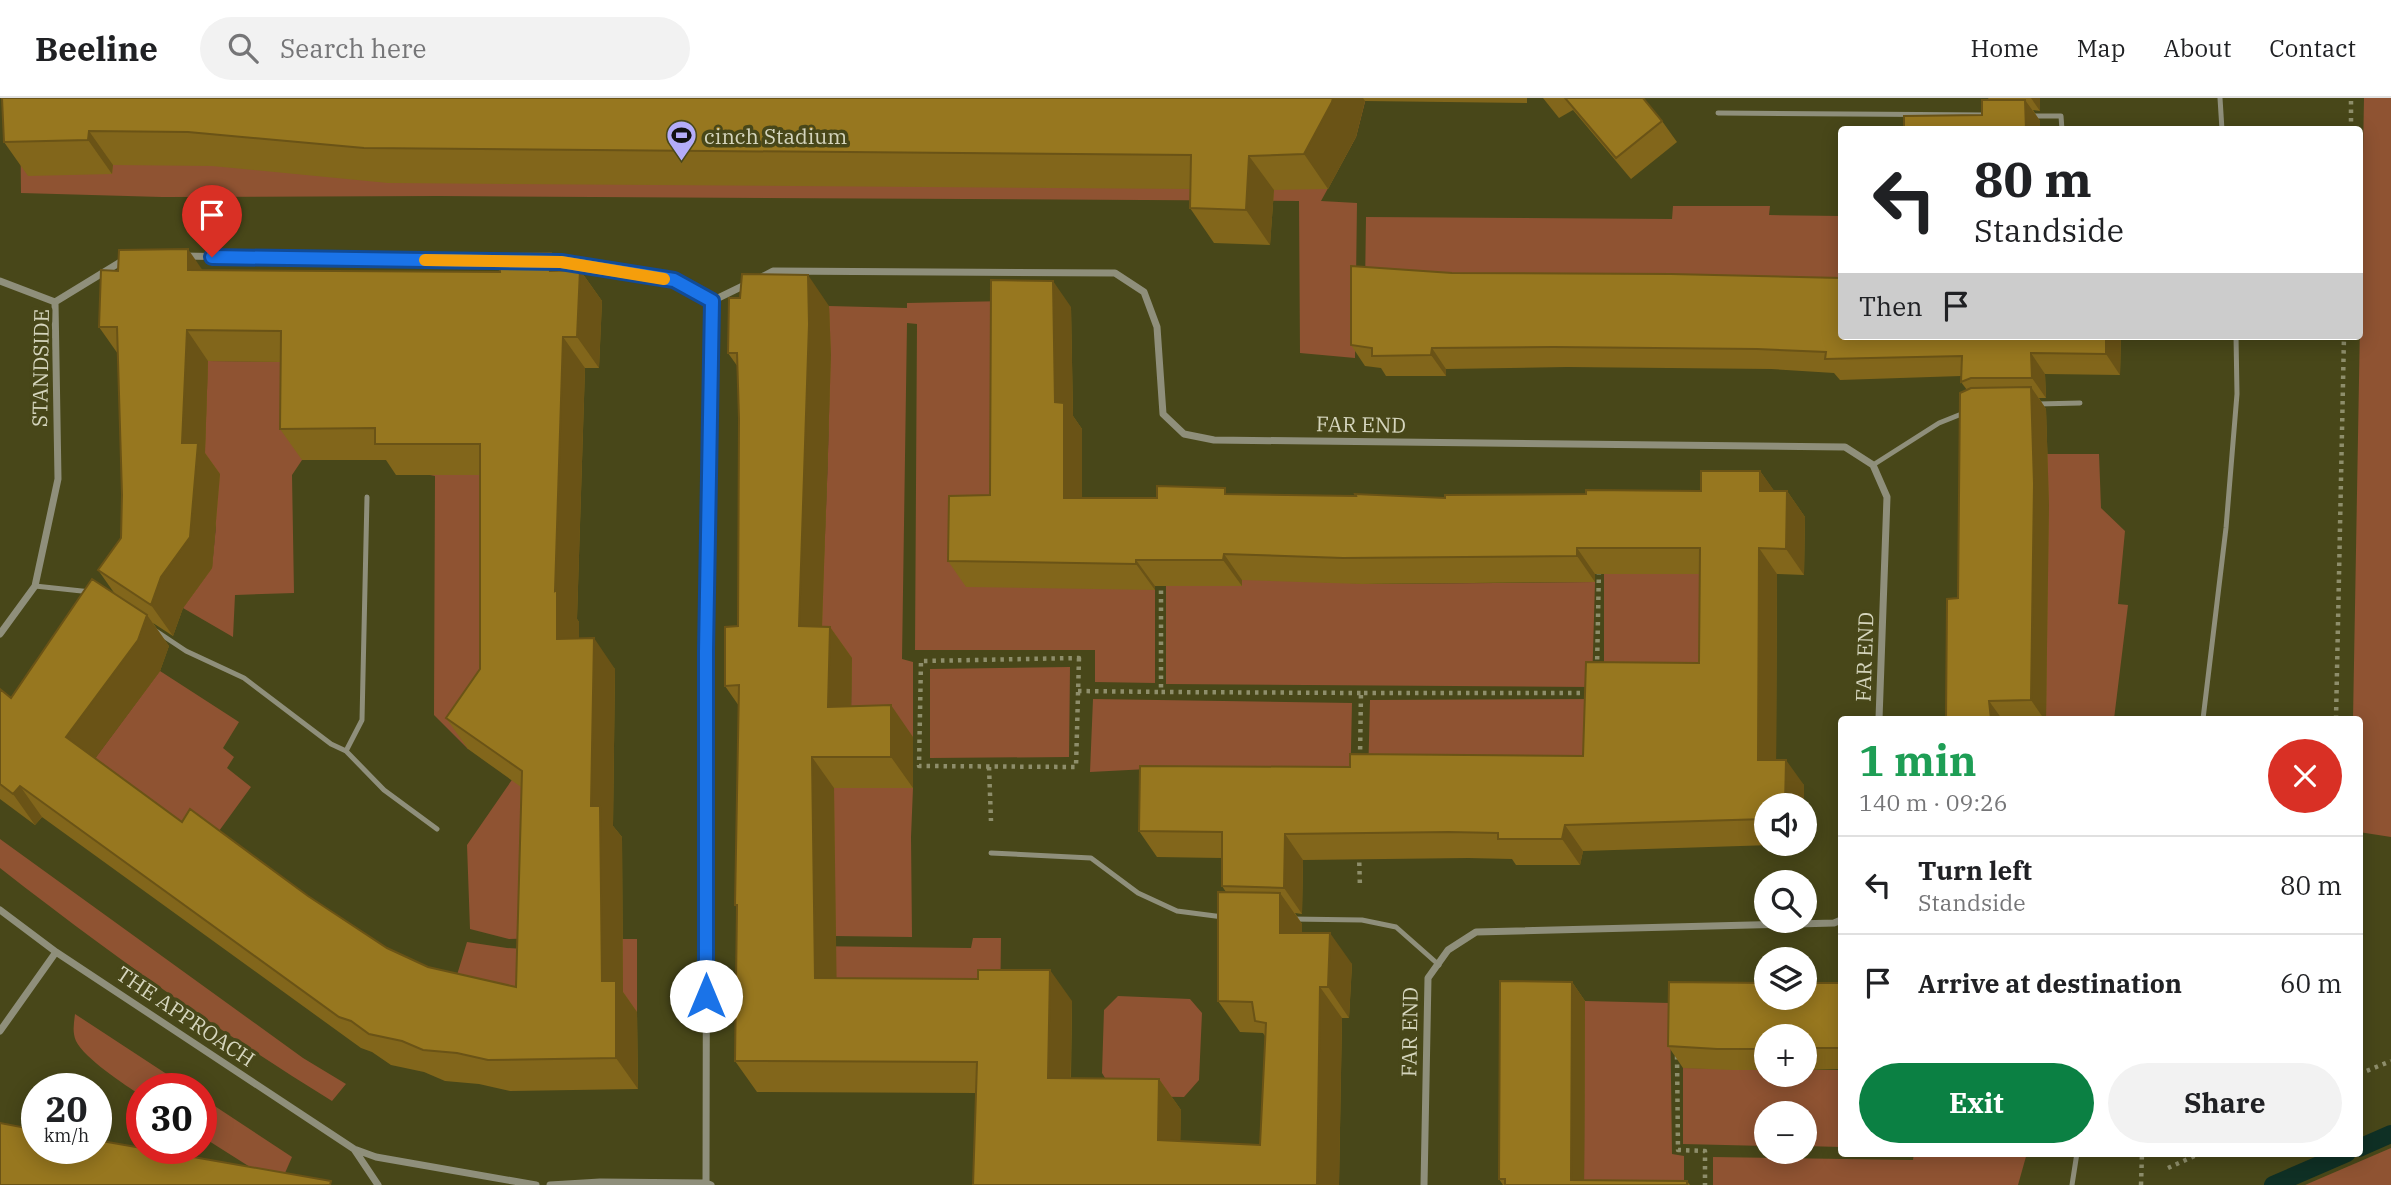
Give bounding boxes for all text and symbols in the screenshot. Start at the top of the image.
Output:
search box [200,17,690,80]
text: Beeline [35,27,158,70]
icon: search [224,29,262,67]
text: Search here [280,31,426,65]
text: Home [1971,32,2039,64]
text: Map [2077,32,2125,64]
text: About [2163,32,2231,64]
text: Contact [2269,32,2356,64]
sports icon: cinch Stadium [664,119,698,163]
place label: cinch Stadium [704,122,847,150]
text: 80 m [1974,147,2092,210]
icon: left [1859,154,1950,245]
pin [182,185,242,257]
icon: arrive [193,196,231,234]
text: Standside [1974,209,2124,251]
icon: arrive [1937,287,1975,325]
text: Then [1859,289,1923,323]
street label: STANDSIDE [25,309,55,427]
street label: FAR END [1316,409,1406,439]
street label: FAR END [1848,612,1880,702]
text: 1 min [1859,733,1977,788]
button: close [2268,739,2342,813]
text: 140 m · 09:26 [1859,787,2008,817]
map controls [1754,793,1817,1164]
button: sound [1754,793,1817,856]
text: Turn left [1918,853,2032,887]
icon: left [1859,866,1897,904]
text: 80 m [2280,868,2342,902]
button: search [1754,870,1817,933]
text: Standside [1918,887,2026,917]
button: layers [1754,947,1817,1010]
street label: THE APPROACH [111,959,261,1073]
position arrow [669,959,743,1033]
icon: arrive [1859,964,1897,1002]
text: Arrive at destination [1918,966,2182,1000]
text: 60 m [2280,966,2342,1000]
street label: FAR END [1394,987,1424,1077]
button: + [1754,1024,1817,1087]
button: Exit [1859,1063,2094,1143]
button: Share [2108,1063,2342,1143]
speed limit sign: 30 [126,1073,217,1164]
text: 20 [45,1086,88,1132]
button: − [1754,1101,1817,1164]
text: km/h [44,1124,89,1147]

